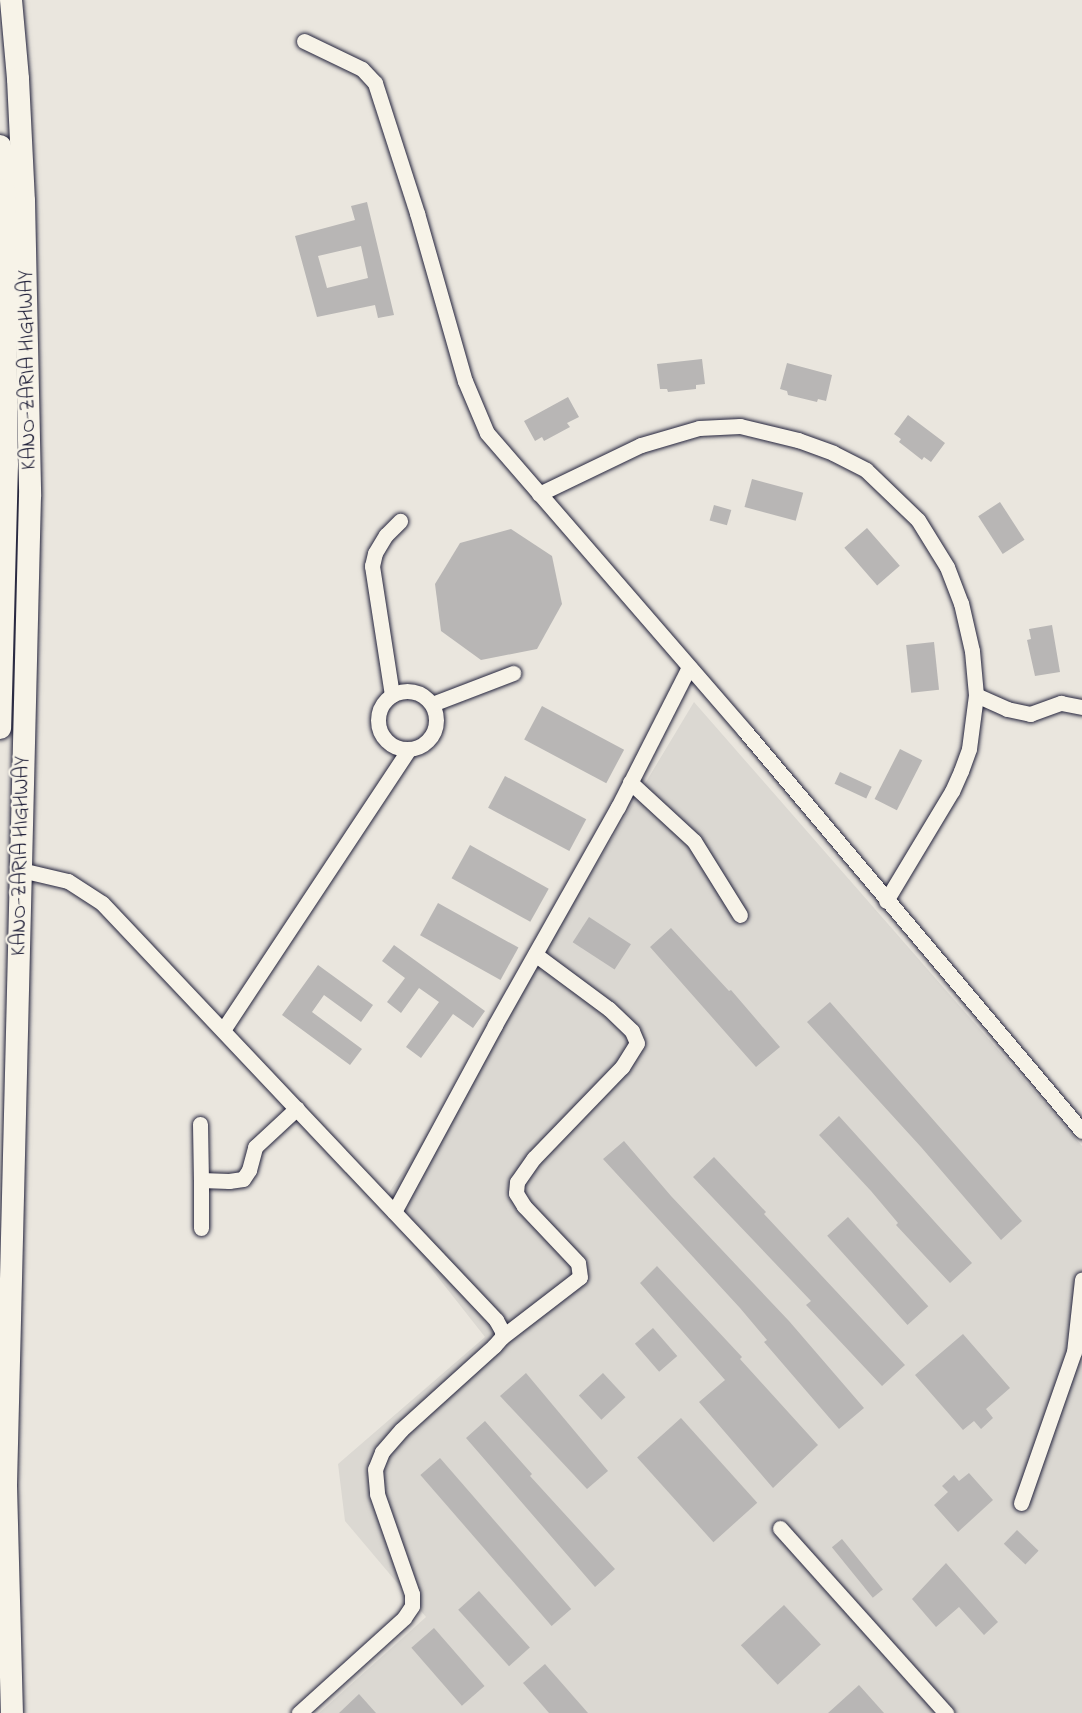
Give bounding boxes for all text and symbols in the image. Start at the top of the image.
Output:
street label: KANO-ZARIA HIGHWAY [14,270,42,470]
street label: KANO-ZARIA HIGHWAY [7,756,35,956]

